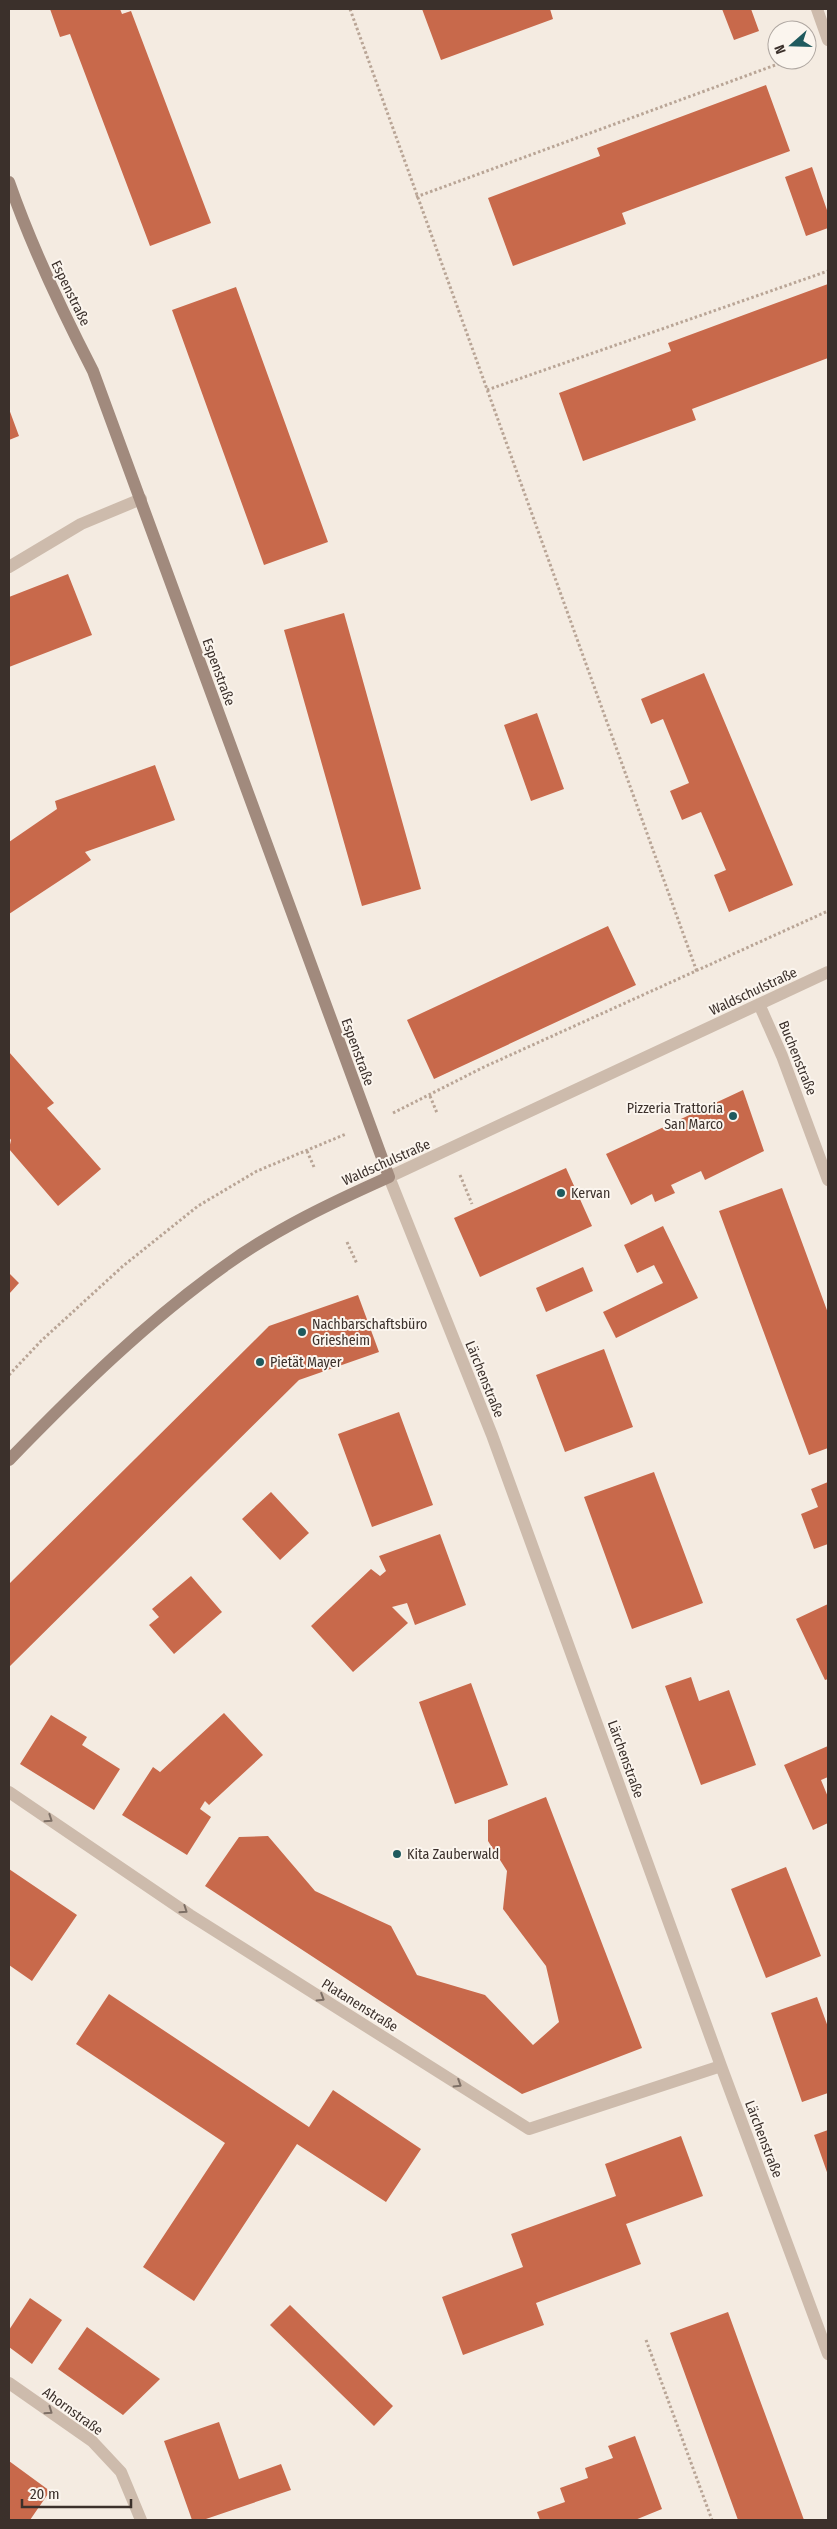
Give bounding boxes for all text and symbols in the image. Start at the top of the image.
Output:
north arrow [767,20,817,70]
text: N [771,42,790,56]
street label: Espenstraße [47,258,94,329]
street label: Espenstraße [198,636,239,708]
street label: Waldschulstraße [707,964,800,1019]
street label: Espenstraße [337,1016,378,1088]
street label: Buchenstraße [775,1018,820,1098]
place label: Pizzeria Trattoria San Marco [627,1100,723,1133]
marker: Pizzeria Trattoria San Marco [727,1110,739,1122]
street label: Waldschulstraße [340,1135,433,1189]
place label: Kervan [571,1185,610,1202]
marker: Kervan [555,1187,567,1199]
place label: Nachbarschaftsbüro Griesheim [312,1316,427,1349]
marker: Nachbarschaftsbüro Griesheim [296,1326,308,1338]
street label: Lärchenstraße [461,1338,508,1420]
place label: Pietät Mayer [270,1354,342,1371]
marker: Pietät Mayer [254,1356,266,1368]
street label: Lärchenstraße [604,1718,647,1800]
one-way arrow [43,1813,53,1822]
place label: Kita Zauberwald [407,1846,499,1863]
marker: Kita Zauberwald [391,1848,403,1860]
one-way arrow [178,1904,187,1914]
street label: Platanenstraße [318,1975,401,2036]
one-way arrow [315,1991,324,2001]
one-way arrow [453,2078,462,2088]
street label: Lärchenstraße [741,2098,786,2180]
street label: Ahornstraße [39,2384,106,2439]
one-way arrow [43,2405,53,2414]
scale bar [22,2476,131,2508]
text: 20 m [30,2485,60,2503]

